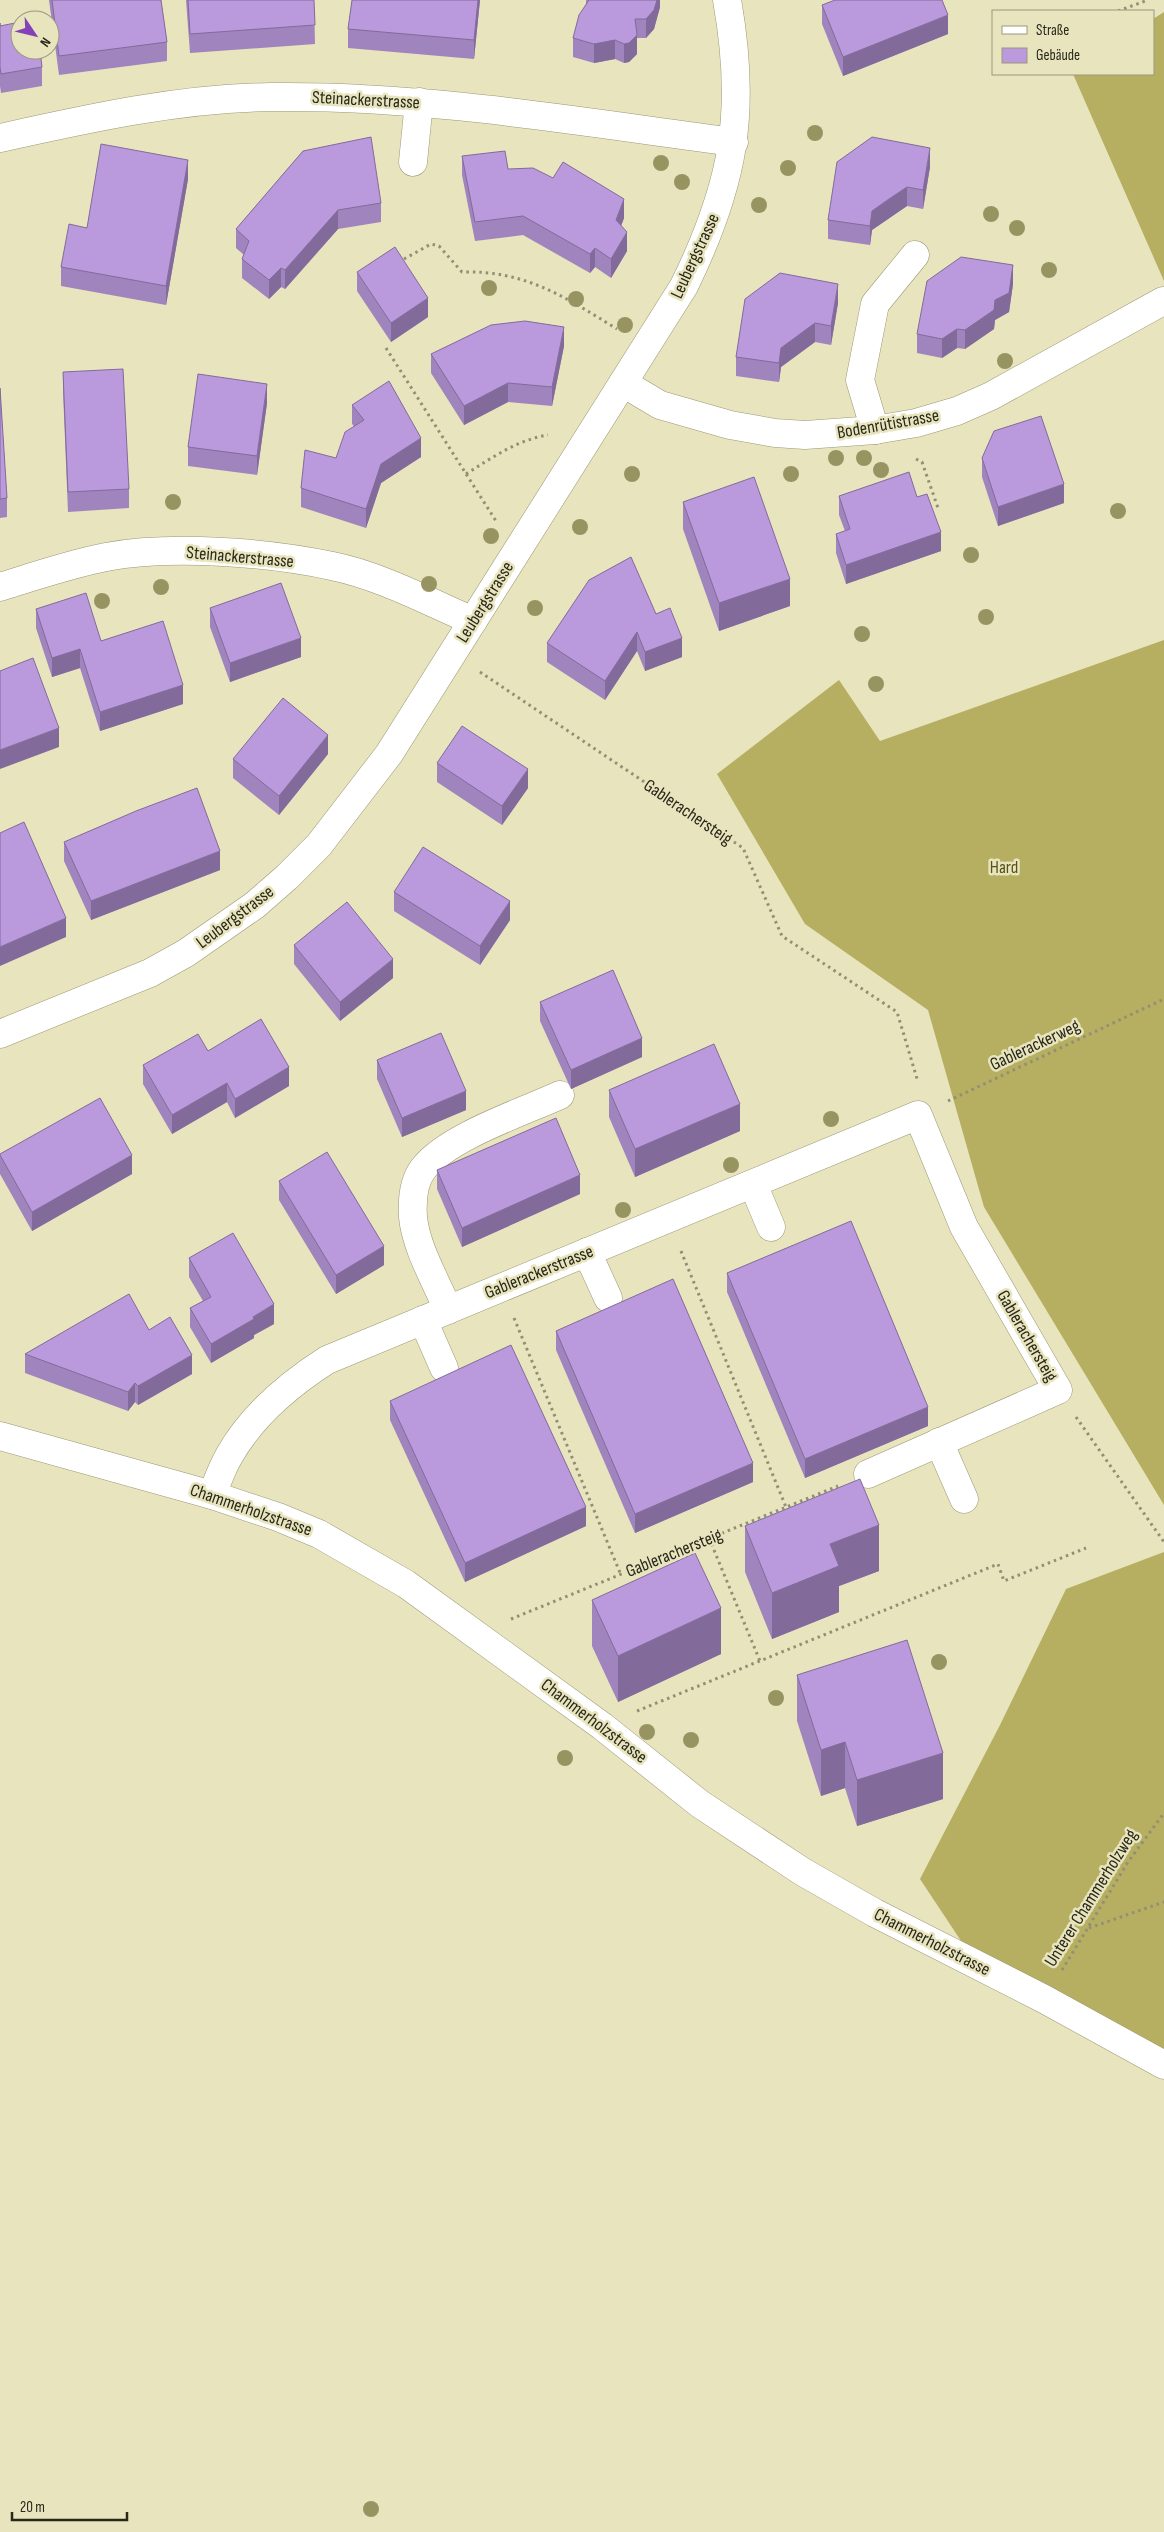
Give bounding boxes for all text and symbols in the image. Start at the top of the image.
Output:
north arrow [10,10,60,60]
legend [992,10,1154,75]
text: Straße [1036,21,1069,40]
text: N [36,34,54,50]
text: Gebäude [1036,46,1080,65]
street label: Steinackerstrasse [312,87,420,113]
street label: Leubergstrasse [666,210,724,302]
street label: Bodenrütistrasse [835,405,941,443]
street label: Steinackerstrasse [185,542,295,572]
street label: Leubergstrasse [452,558,518,646]
street label: Gablerachersteig [640,775,736,849]
park label: Hard [990,857,1018,878]
street label: Leubergstrasse [192,881,278,953]
street label: Gablerackerweg [987,1015,1083,1075]
street label: Gablerackerstrasse [482,1241,596,1303]
street label: Gablerachersteig [992,1286,1062,1386]
street label: Chammerholzstrasse [187,1479,315,1541]
street label: Gablerachersteig [623,1524,725,1582]
street label: Chammerholzstrasse [537,1674,651,1768]
street label: Unterer Chammerholzweg [1040,1826,1142,1970]
street label: Chammerholzstrasse [870,1904,994,1980]
scale bar [12,2490,128,2522]
text: 20 m [20,2498,45,2517]

